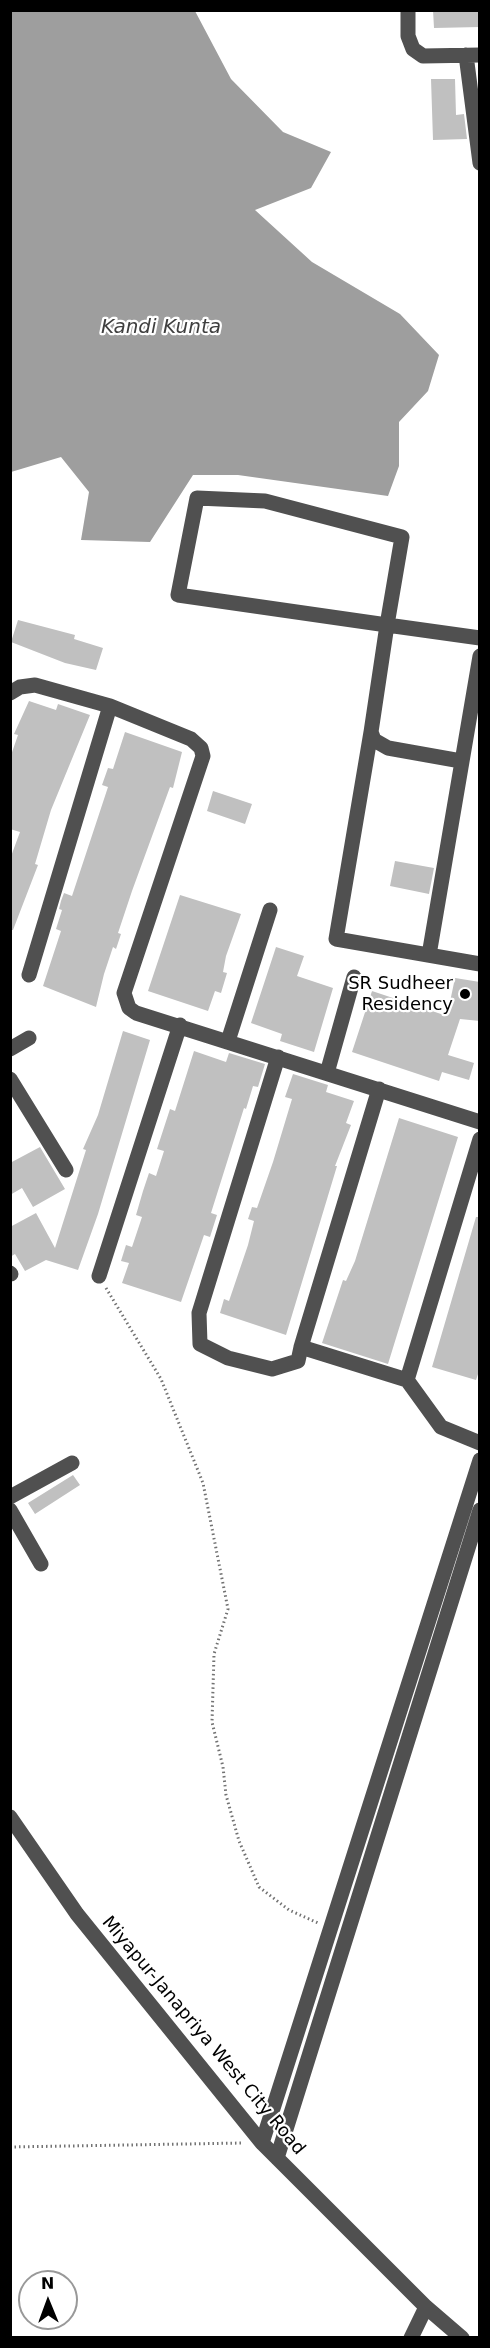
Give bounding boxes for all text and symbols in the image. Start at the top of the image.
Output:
water label: Kandi Kunta [101,316,221,340]
place label: SR Sudheer Residency [348,973,453,1016]
marker: SR Sudheer Residency [458,987,472,1001]
street label: Miyapur-Janapriya West City Road [97,1912,309,2160]
north arrow [18,2270,78,2330]
text: N [41,2274,55,2293]

